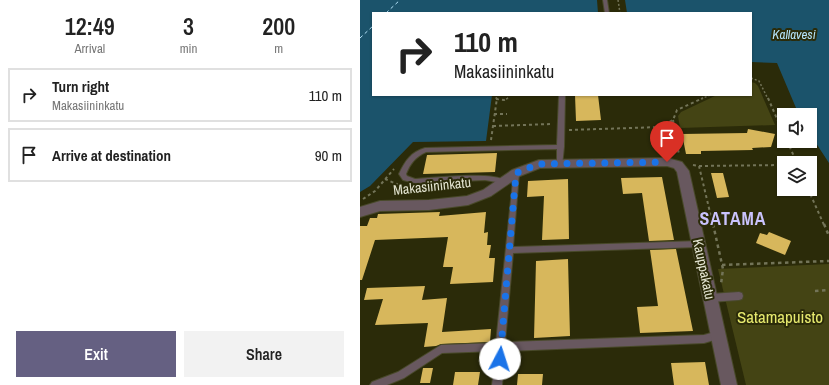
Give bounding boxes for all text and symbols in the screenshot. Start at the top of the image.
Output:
text: 12:49 [65,10,115,42]
text: 3 [183,10,194,42]
text: 200 [262,10,295,42]
text: 110 m [454,23,518,61]
water label: Kallavesi [772,26,816,43]
icon: right [388,28,440,80]
text: Arrival [74,40,105,57]
text: min [180,40,197,57]
text: m [274,40,283,57]
text: Makasiininkatu [454,59,554,84]
text: Turn right [52,76,109,97]
icon: right [18,84,40,106]
text: 110 m [309,85,342,106]
text: Makasiininkatu [52,97,124,114]
map controls [777,108,817,196]
button: sound [777,108,817,148]
pin [650,121,684,162]
icon: arrive [656,127,678,149]
icon: arrive [18,144,40,166]
text: Arrive at destination [52,145,171,166]
text: 90 m [315,145,342,166]
button: layers [777,156,817,196]
street label: Makasiininkatu [392,173,472,199]
district label: SATAMA [700,206,766,231]
street label: Kauppakatu [689,237,719,301]
park label: Satamapuisto [737,305,823,328]
button: Exit [16,331,176,377]
button: Share [184,331,344,377]
position arrow [479,338,521,380]

